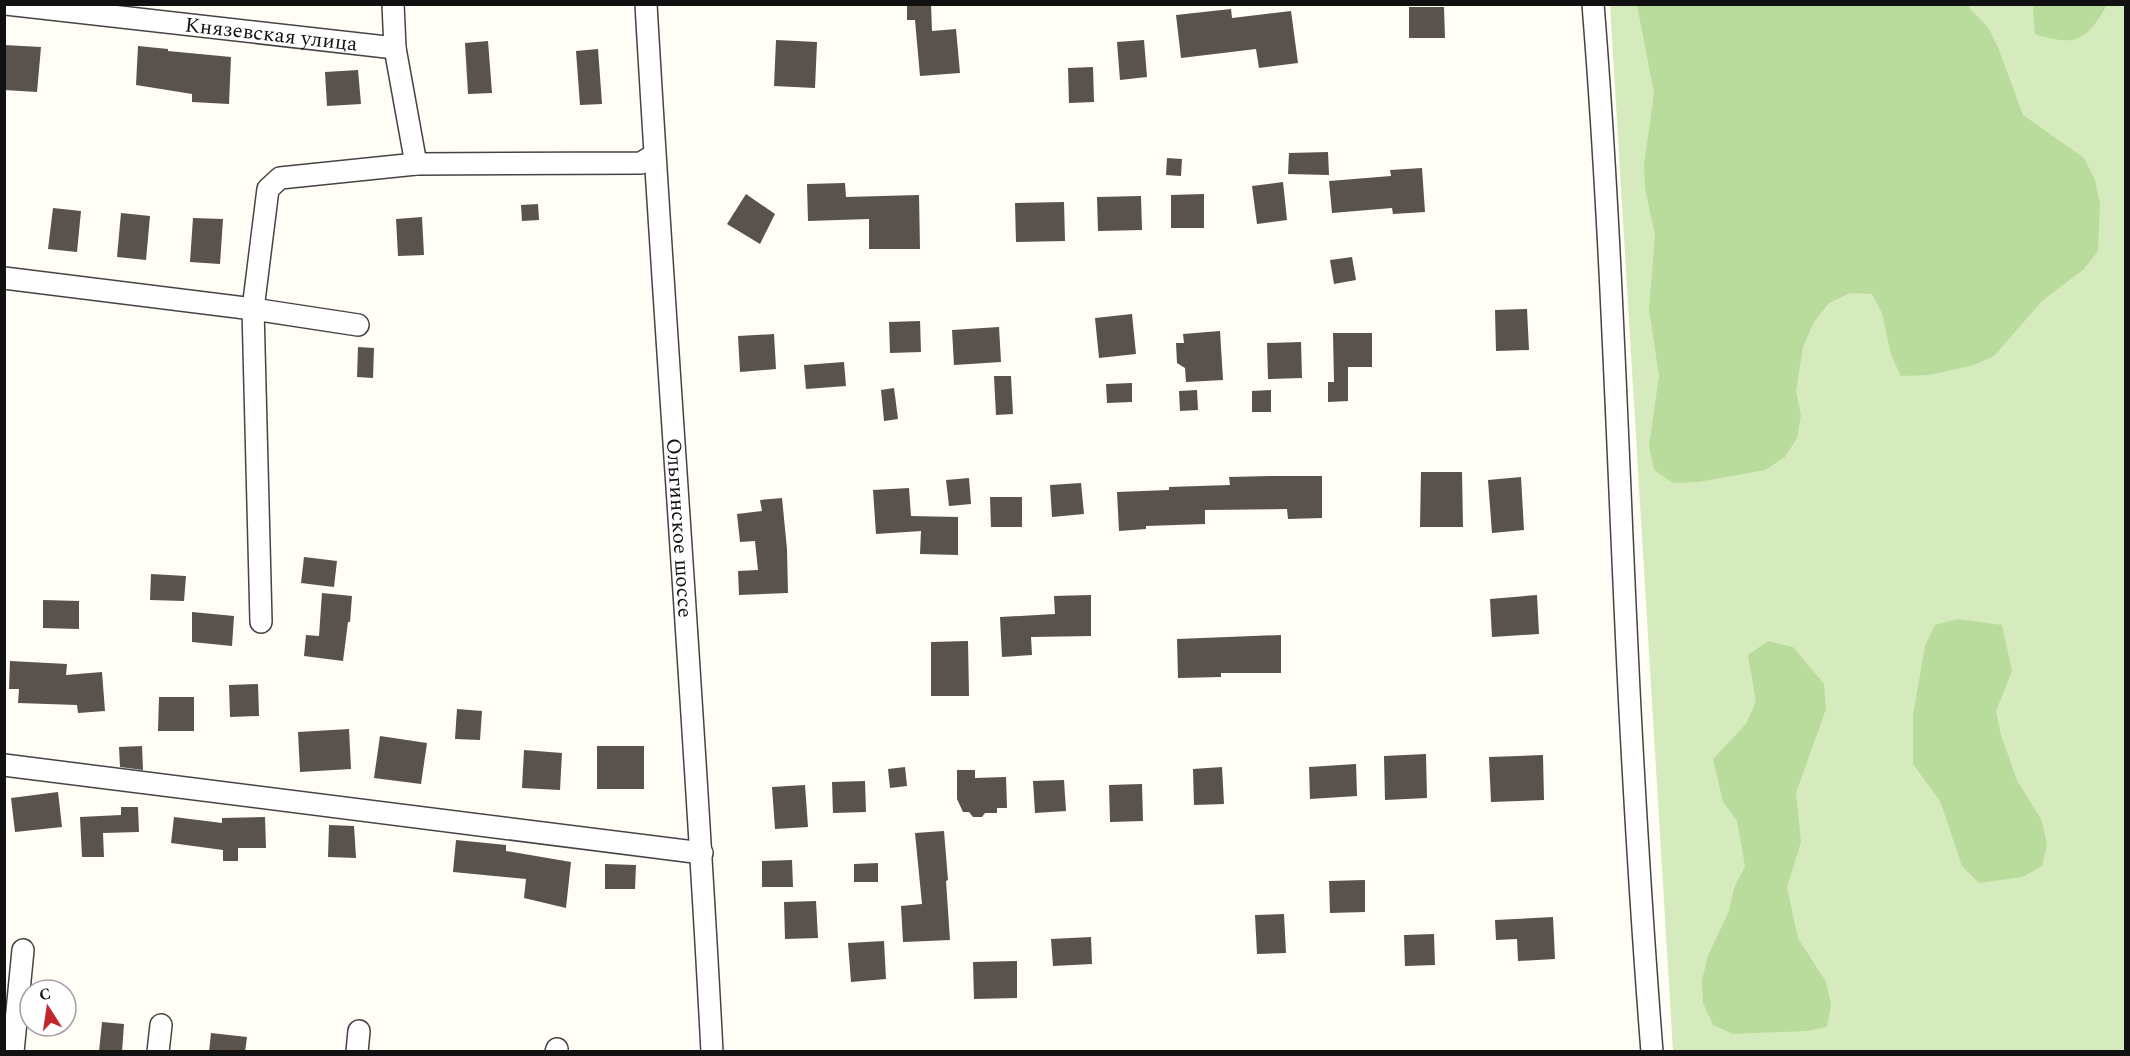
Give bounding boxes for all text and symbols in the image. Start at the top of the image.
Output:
street label: Князевская улица [183,9,360,61]
street label: Ольгинское шоссе [657,437,701,619]
north arrow [18,978,78,1038]
text: С [37,981,53,1007]

